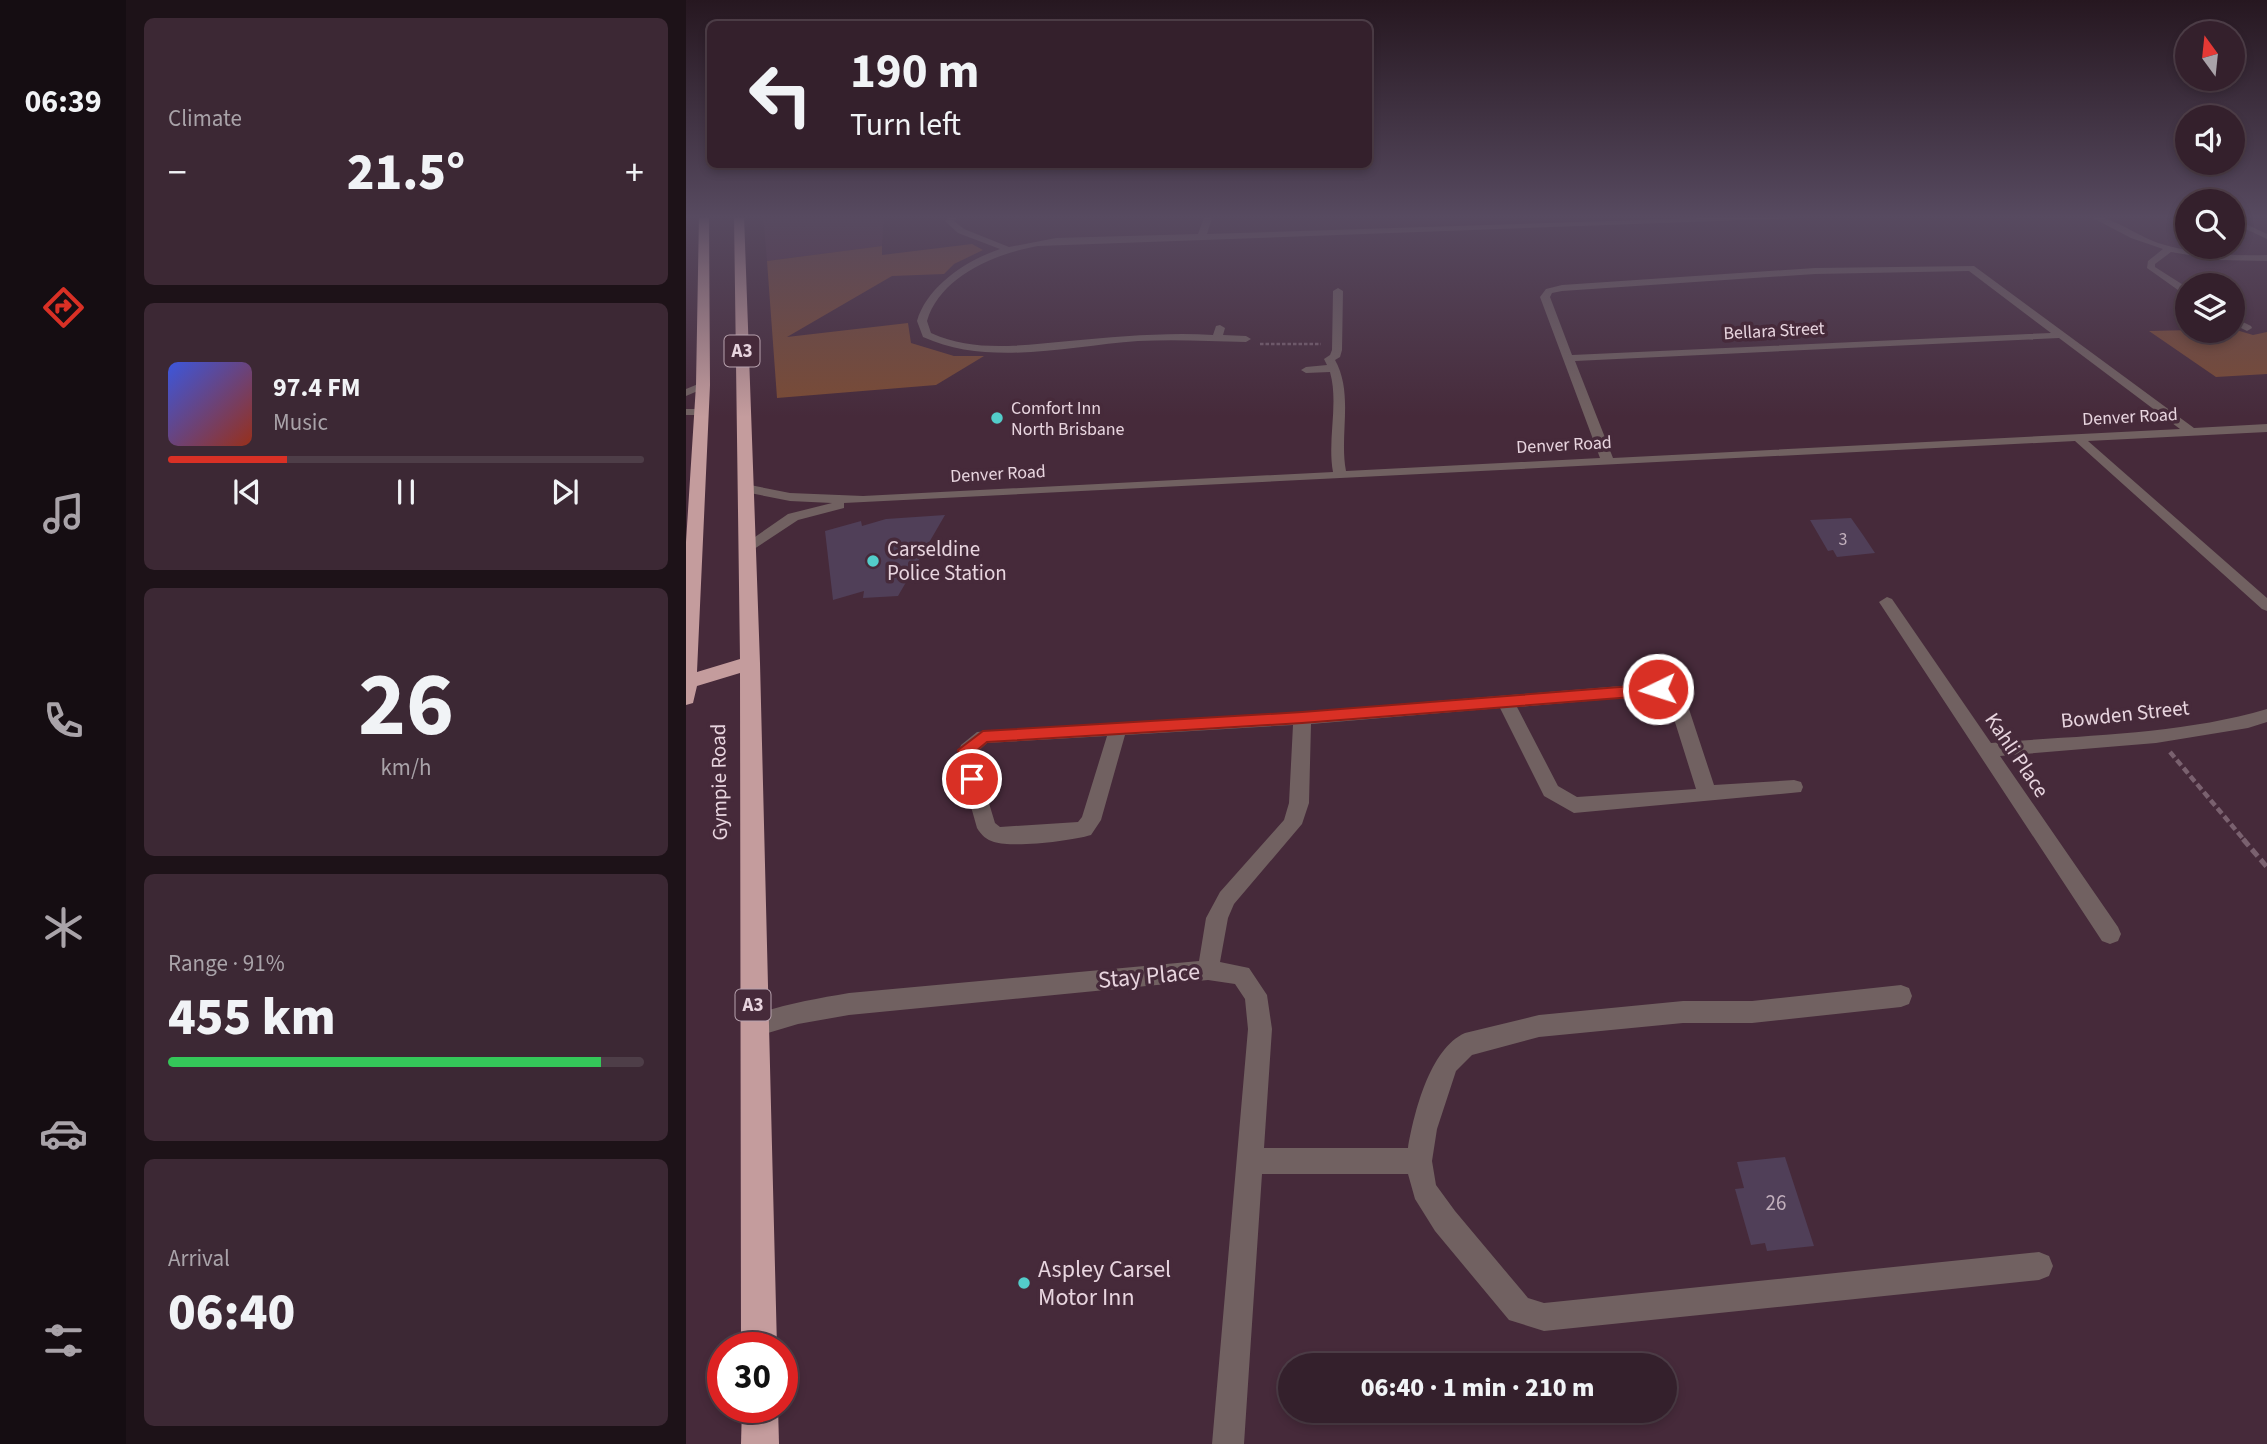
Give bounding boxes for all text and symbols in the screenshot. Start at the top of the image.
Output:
north arrow [2175,21,2245,91]
map controls [2175,21,2245,343]
text: 190 m [850,37,979,107]
icon: left [735,49,826,140]
text: 06:39 [24,79,102,125]
text: Climate [168,102,242,135]
text: Turn left [850,102,961,148]
button: sound [2175,105,2245,175]
text: 21.5° [347,136,465,210]
text: − [168,146,187,200]
text: + [625,146,644,200]
button: search [2175,189,2245,259]
button: layers [2175,273,2245,343]
icon: directions [39,283,88,332]
street label: Bellara Street [1723,316,1825,346]
road number: A3 [724,336,760,366]
text: 97.4 FM [273,369,361,406]
place label: Comfort Inn North Brisbane [1011,396,1125,442]
street label: Denver Road [2082,402,2178,432]
text: Music [273,406,328,439]
marker: Comfort Inn North Brisbane [989,410,1005,426]
street label: Denver Road [1516,430,1612,460]
street label: Denver Road [950,459,1046,489]
icon: previous [228,473,266,511]
icon: pause [387,473,425,511]
icon: next [546,473,584,511]
icon: music [39,489,88,538]
house number: 3 [1839,527,1848,552]
place label: Carseldine Police Station [887,534,1007,588]
marker: Carseldine Police Station [865,553,881,569]
text: 26 [358,641,454,770]
position arrow [1621,652,1695,726]
street label: Bowden Street [2059,692,2191,736]
icon: phone [39,696,88,745]
street label: Kahli Place [1978,707,2056,803]
street label: Gympie Road [703,723,735,841]
pin [942,749,1002,809]
text: km/h [380,751,432,784]
icon: arrive [953,760,991,798]
icon: climate [39,903,88,952]
text: Range · 91% [168,947,285,980]
street label: Stay Place [1097,954,1201,998]
text: 455 km [168,981,336,1055]
road number: A3 [736,990,770,1021]
icon: car [39,1109,88,1158]
house number: 26 [1766,1188,1786,1218]
text: Arrival [168,1242,230,1275]
place label: Aspley Carsel Motor Inn [1038,1252,1171,1315]
marker: Aspley Carsel Motor Inn [1016,1275,1032,1291]
text: 06:40 [168,1276,295,1350]
icon: filters [39,1316,88,1365]
speed limit sign: 30 [707,1332,798,1423]
text: 06:40 · 1 min · 210 m [1361,1369,1594,1406]

